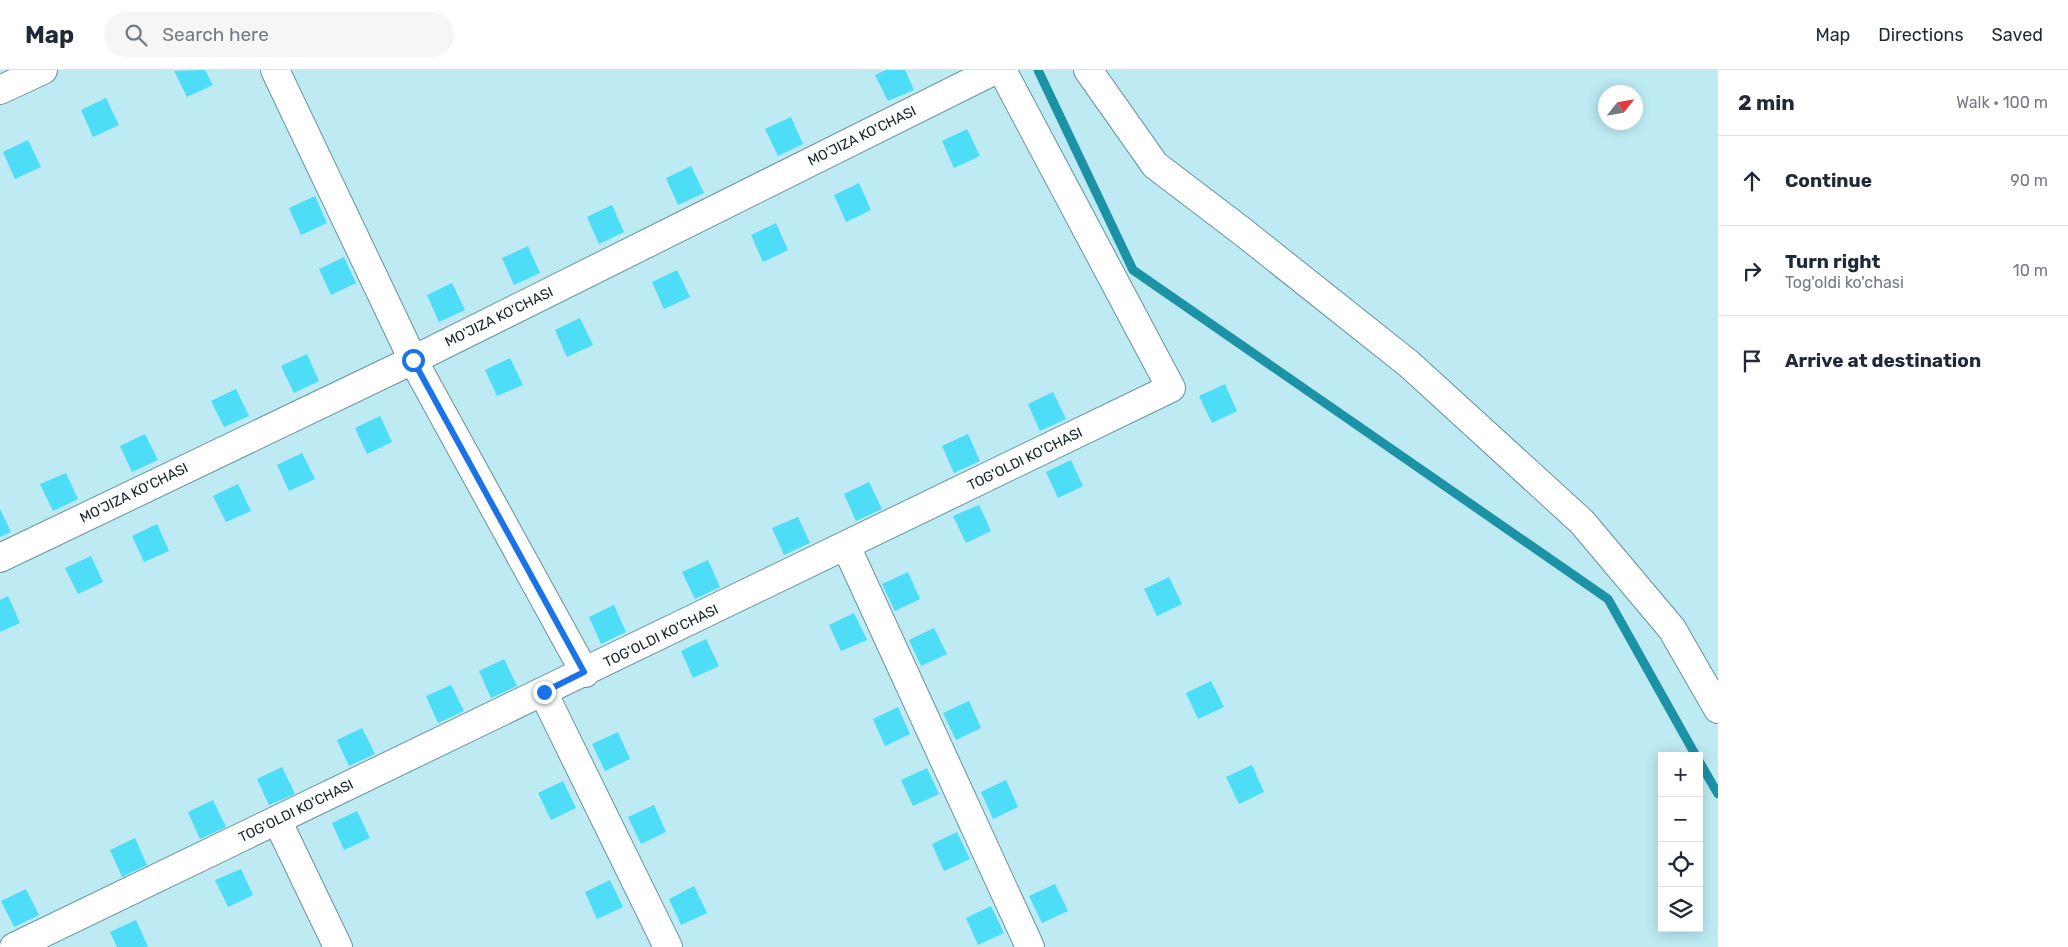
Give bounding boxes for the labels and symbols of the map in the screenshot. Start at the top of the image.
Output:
north arrow [1598,85,1643,130]
street label: MO'JIZA KO'CHASI [805,102,919,170]
street label: MO'JIZA KO'CHASI [442,283,556,351]
route start [402,349,425,372]
street label: TOG'OLDI KO'CHASI [965,424,1085,494]
street label: MO'JIZA KO'CHASI [77,459,191,527]
street label: TOG'OLDI KO'CHASI [601,601,721,671]
route end [533,681,556,704]
street label: TOG'OLDI KO'CHASI [236,776,356,846]

